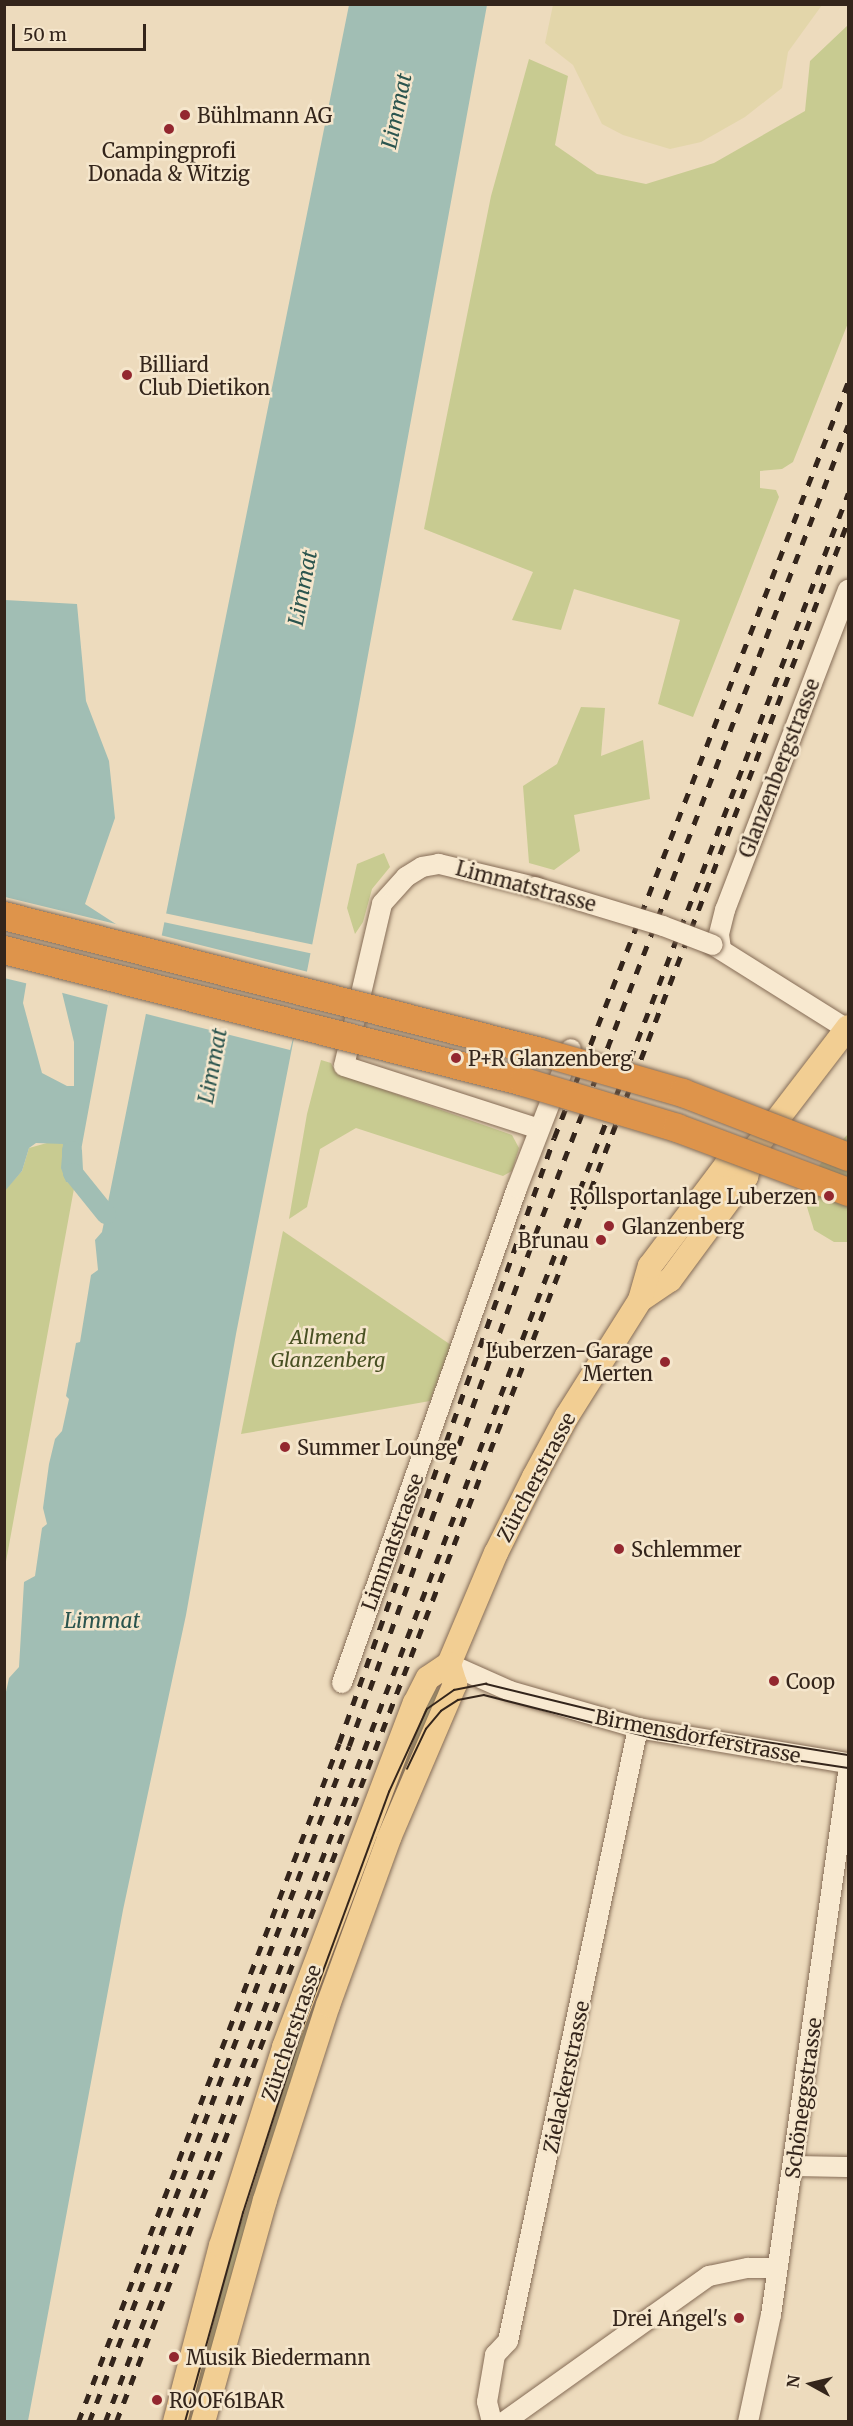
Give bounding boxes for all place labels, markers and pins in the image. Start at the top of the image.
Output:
place label: Bühlmann AG [197,103,332,127]
marker: Bühlmann AG [178,108,192,122]
marker: Campingprofi Donada & Witzig [162,122,176,136]
place label: Campingprofi Donada & Witzig [88,138,250,185]
place label: Billiard Club Dietikon [139,352,270,399]
marker: Billiard Club Dietikon [120,368,134,382]
place label: P+R Glanzenberg [468,1046,632,1070]
marker: P+R Glanzenberg [449,1051,463,1065]
place label: Rollsportanlage Luberzen [570,1184,817,1208]
marker: Rollsportanlage Luberzen [822,1189,836,1203]
place label: Glanzenberg [622,1214,744,1238]
marker: Glanzenberg [600,1217,618,1235]
place label: Brunau [518,1228,589,1252]
marker: Brunau [594,1233,608,1247]
place label: Luberzen-Garage Merten [485,1338,653,1385]
marker: Luberzen-Garage Merten [658,1355,672,1369]
place label: Summer Lounge [297,1435,457,1459]
marker: Summer Lounge [278,1440,292,1454]
place label: Schlemmer [631,1537,742,1561]
marker: Schlemmer [612,1542,626,1556]
place label: Coop [786,1669,835,1693]
marker: Coop [767,1674,781,1688]
place label: Drei Angel's [612,2306,727,2330]
marker: Drei Angel's [732,2311,746,2325]
place label: Musik Biedermann [186,2345,370,2369]
marker: Musik Biedermann [167,2350,181,2364]
place label: ROOF61BAR [169,2388,285,2412]
marker: ROOF61BAR [150,2393,164,2407]

